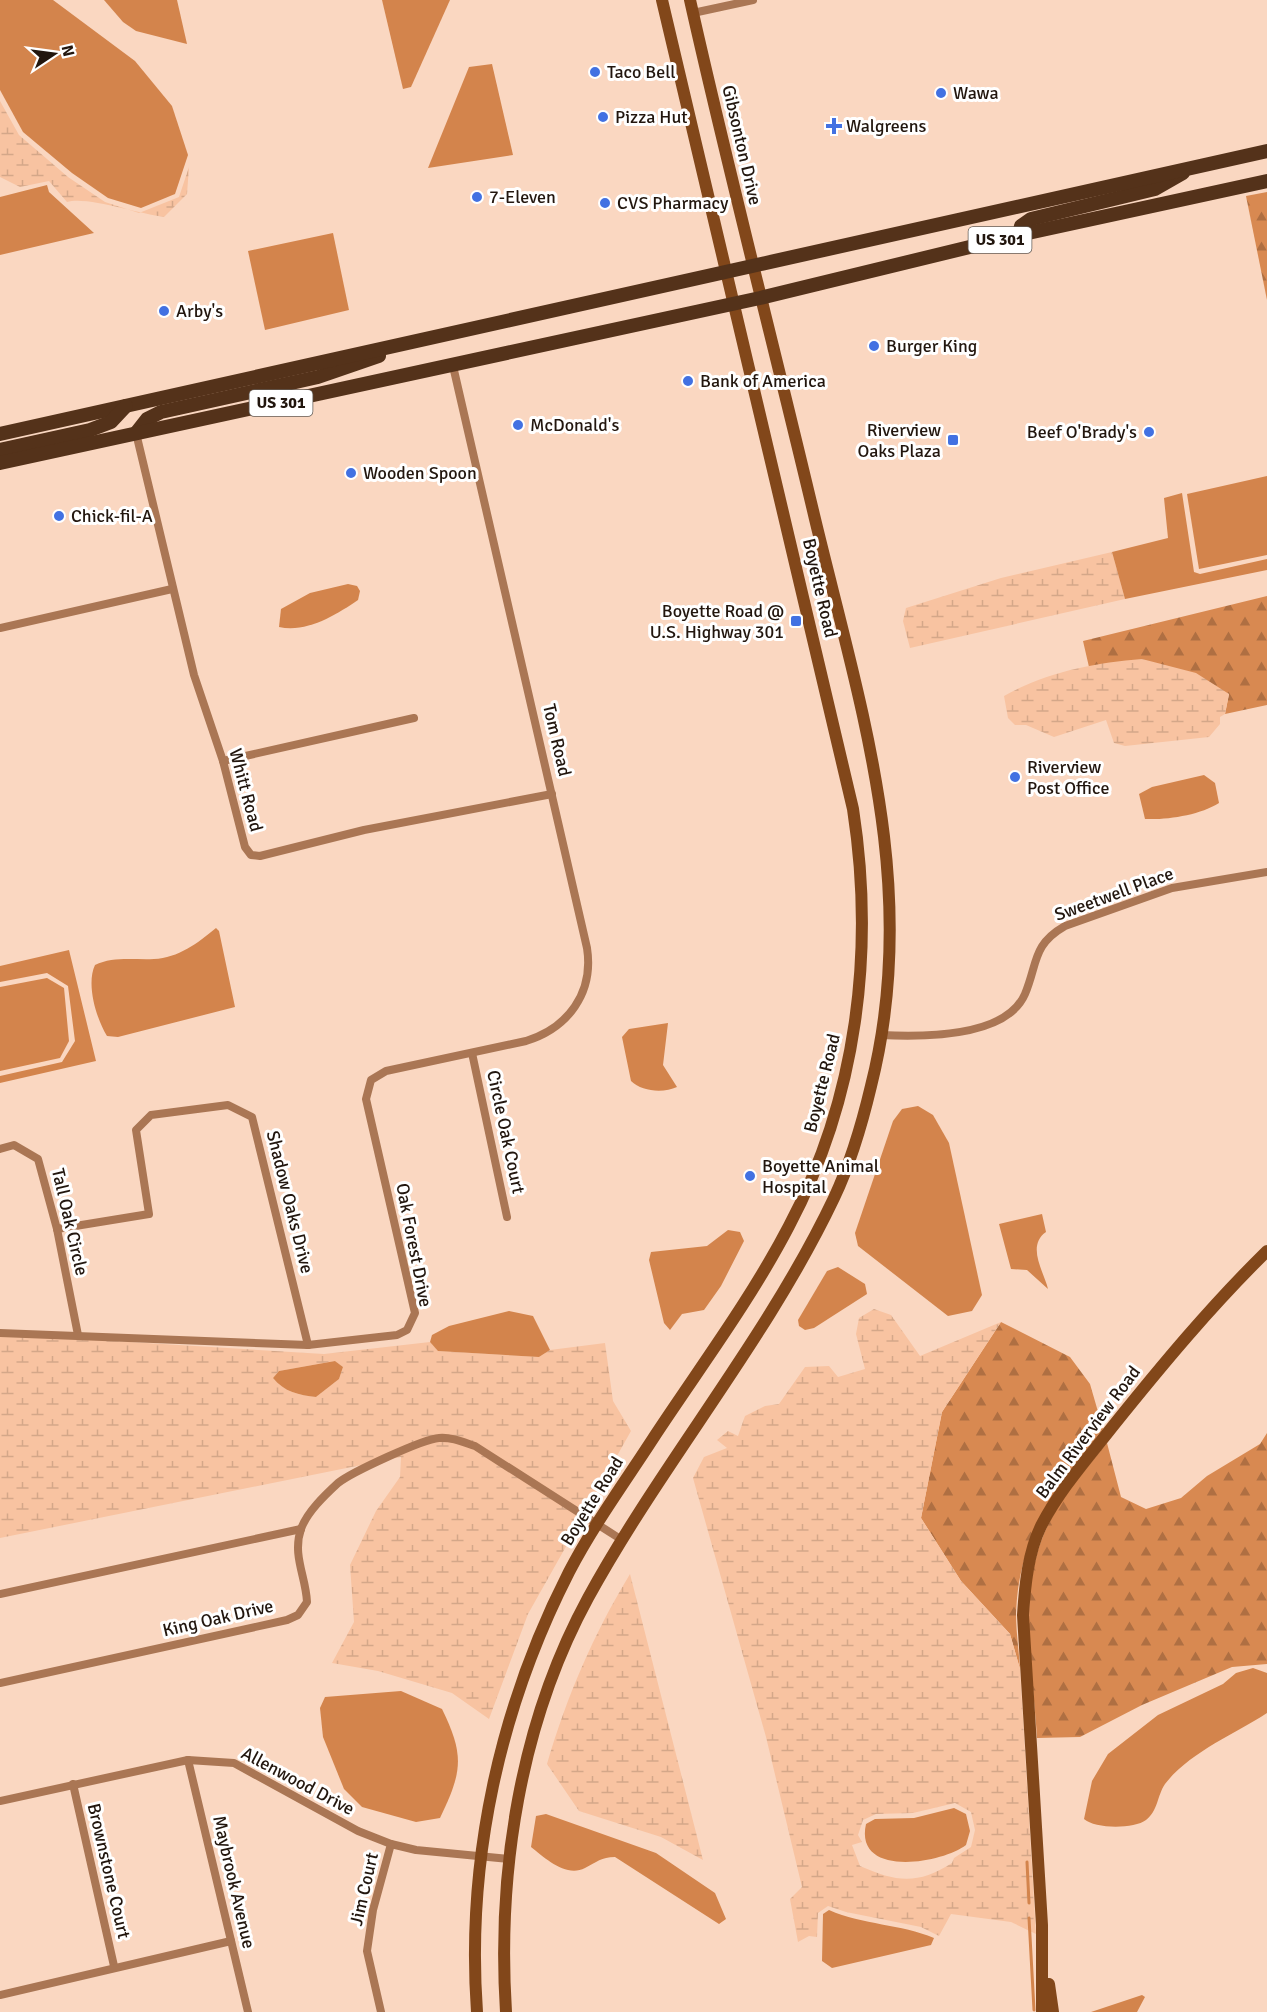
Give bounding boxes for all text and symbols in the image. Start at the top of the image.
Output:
north arrow [24,24,84,84]
text: N [57,43,79,59]
place label: Taco Bell [607,61,676,83]
marker: Taco Bell [588,65,602,79]
place label: Wawa [953,82,999,104]
street label: Gibsonton Drive [717,83,767,207]
marker: Wawa [934,86,948,100]
place label: Pizza Hut [615,106,688,128]
marker: Pizza Hut [596,110,610,124]
place label: Walgreens [846,115,927,137]
marker: Walgreens [827,119,841,133]
place label: 7-Eleven [489,186,556,208]
marker: 7-Eleven [470,190,484,204]
place label: CVS Pharmacy [617,192,729,214]
marker: CVS Pharmacy [598,196,612,210]
road number: US 301 [968,227,1032,253]
place label: Arby's [176,300,223,322]
marker: Arby's [157,304,171,318]
place label: Burger King [886,335,977,357]
marker: Burger King [867,339,881,353]
place label: Bank of America [700,370,826,392]
marker: Bank of America [681,374,695,388]
road number: US 301 [250,390,312,416]
place label: McDonald's [530,414,619,436]
marker: McDonald's [511,418,525,432]
place label: Riverview Oaks Plaza [858,419,941,462]
place label: Beef O'Brady's [1027,421,1137,443]
marker: Beef O'Brady's [1142,425,1156,439]
marker: Riverview Oaks Plaza [946,433,960,447]
place label: Wooden Spoon [363,462,477,484]
marker: Wooden Spoon [344,466,358,480]
place label: Chick-fil-A [71,505,153,527]
marker: Chick-fil-A [52,509,66,523]
street label: Boyette Road [798,536,842,640]
place label: Boyette Road @ U.S. Highway 301 [650,600,784,643]
marker: Boyette Road @ U.S. Highway 301 [789,614,803,628]
street label: Tom Road [538,702,576,778]
street label: Whitt Road [224,746,268,834]
place label: Riverview Post Office [1027,756,1109,799]
marker: Riverview Post Office [1008,770,1022,784]
street label: Sweetwell Place [1052,862,1176,926]
street label: Boyette Road [799,1031,845,1135]
street label: Circle Oak Court [482,1068,530,1196]
street label: Shadow Oaks Drive [262,1128,318,1276]
place label: Boyette Animal Hospital [762,1155,879,1198]
street label: Tall Oak Circle [47,1166,93,1278]
marker: Boyette Animal Hospital [743,1169,757,1183]
street label: Oak Forest Drive [391,1181,437,1309]
street label: Balm Riverview Road [1031,1361,1145,1503]
street label: Boyette Road [556,1452,628,1550]
street label: King Oak Drive [161,1595,275,1641]
street label: Allenwood Drive [238,1742,358,1820]
street label: Brownstone Court [83,1801,135,1941]
street label: Maybrook Avenue [208,1813,260,1951]
street label: Jim Court [345,1850,383,1928]

